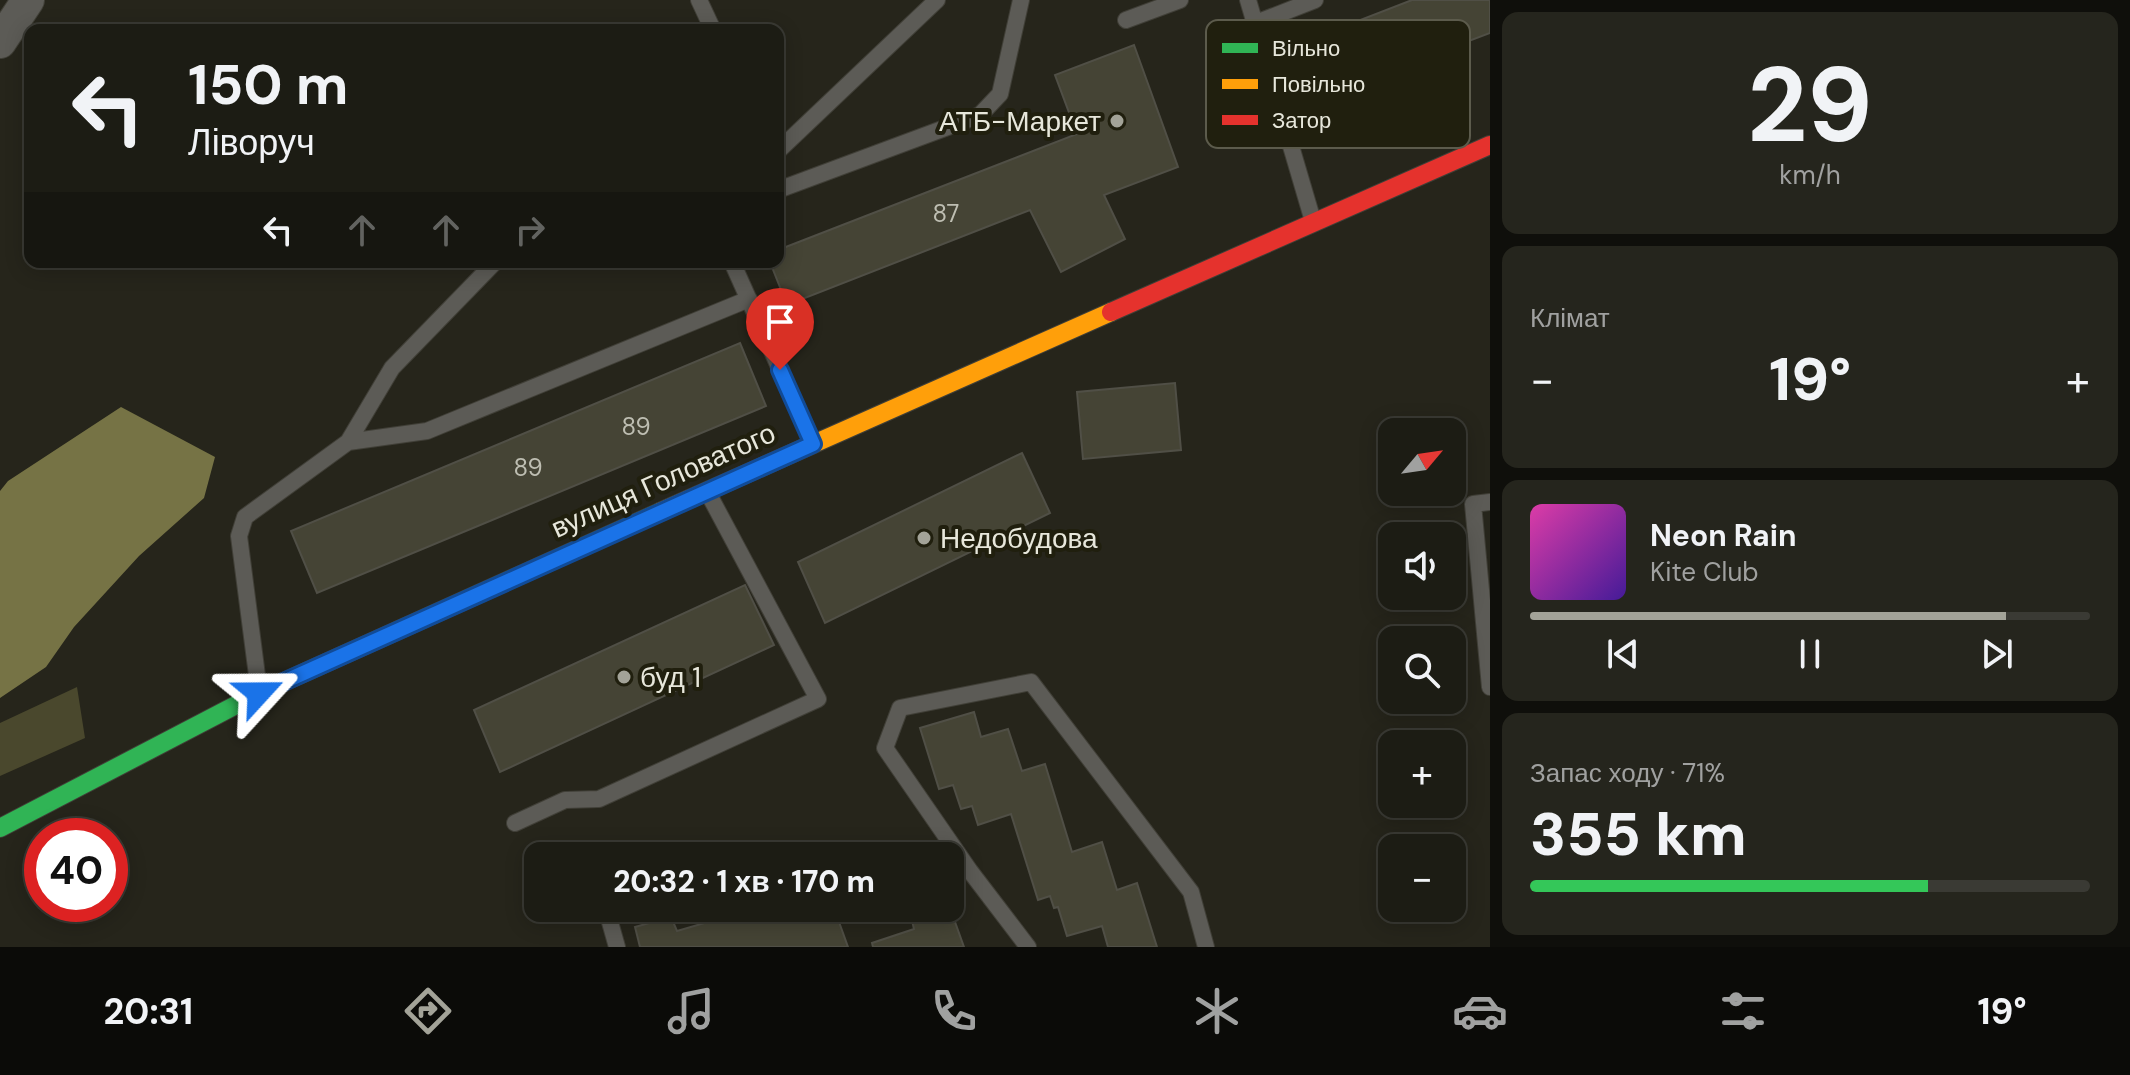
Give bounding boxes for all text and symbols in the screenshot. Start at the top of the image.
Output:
legend [1206,20,1470,148]
text: Вільно [1272,34,1340,63]
text: 29 [1747,38,1873,173]
text: 150 m [188,48,349,121]
icon: left [56,56,160,160]
text: Повільно [1272,70,1365,99]
place label: АТБ-Маркет [939,103,1101,140]
text: Затор [1272,106,1331,135]
marker: АТБ-Маркет [1108,112,1126,130]
text: Ліворуч [188,119,315,166]
text: km/h [1779,158,1841,192]
house number: 87 [933,198,959,229]
icon: left [256,208,300,252]
icon: ahead [340,208,384,252]
icon: ahead [424,208,468,252]
icon: right [508,208,552,252]
pin [746,288,814,370]
icon: arrive [758,300,802,344]
text: Клімат [1530,301,1610,335]
text: 19° [1769,340,1851,419]
text: − [1530,351,1554,409]
text: + [2066,351,2090,409]
house number: 89 [622,411,650,442]
street label: вулиця Головатого [545,414,781,546]
north arrow [1378,418,1466,506]
map controls [1378,418,1466,922]
house number: 89 [514,452,542,483]
text: Neon Rain [1650,516,1796,555]
place label: Недобудова [940,520,1098,557]
button: sound [1378,522,1466,610]
marker: Недобудова [915,529,933,547]
text: Kite Club [1650,555,1759,589]
button: search [1378,626,1466,714]
icon: previous [1601,632,1645,676]
icon: pause [1788,632,1832,676]
icon: next [1975,632,2019,676]
position arrow [217,651,301,735]
place label: буд 1 [640,659,701,696]
marker: буд 1 [615,668,633,686]
button: + [1378,730,1466,818]
text: Запас ходу · 71% [1530,756,1725,790]
text: 355 km [1530,795,1747,874]
speed limit sign: 40 [24,818,128,922]
button: − [1378,834,1466,922]
text: 20:32 · 1 хв · 170 m [613,862,875,901]
icon: directions [400,983,456,1039]
icon: music [663,983,719,1039]
icon: phone [926,983,982,1039]
icon: climate [1189,983,1245,1039]
icon: car [1452,983,1508,1039]
icon: filters [1715,983,1771,1039]
text: 20:31 [103,988,193,1035]
text: 19° [1977,988,2027,1035]

